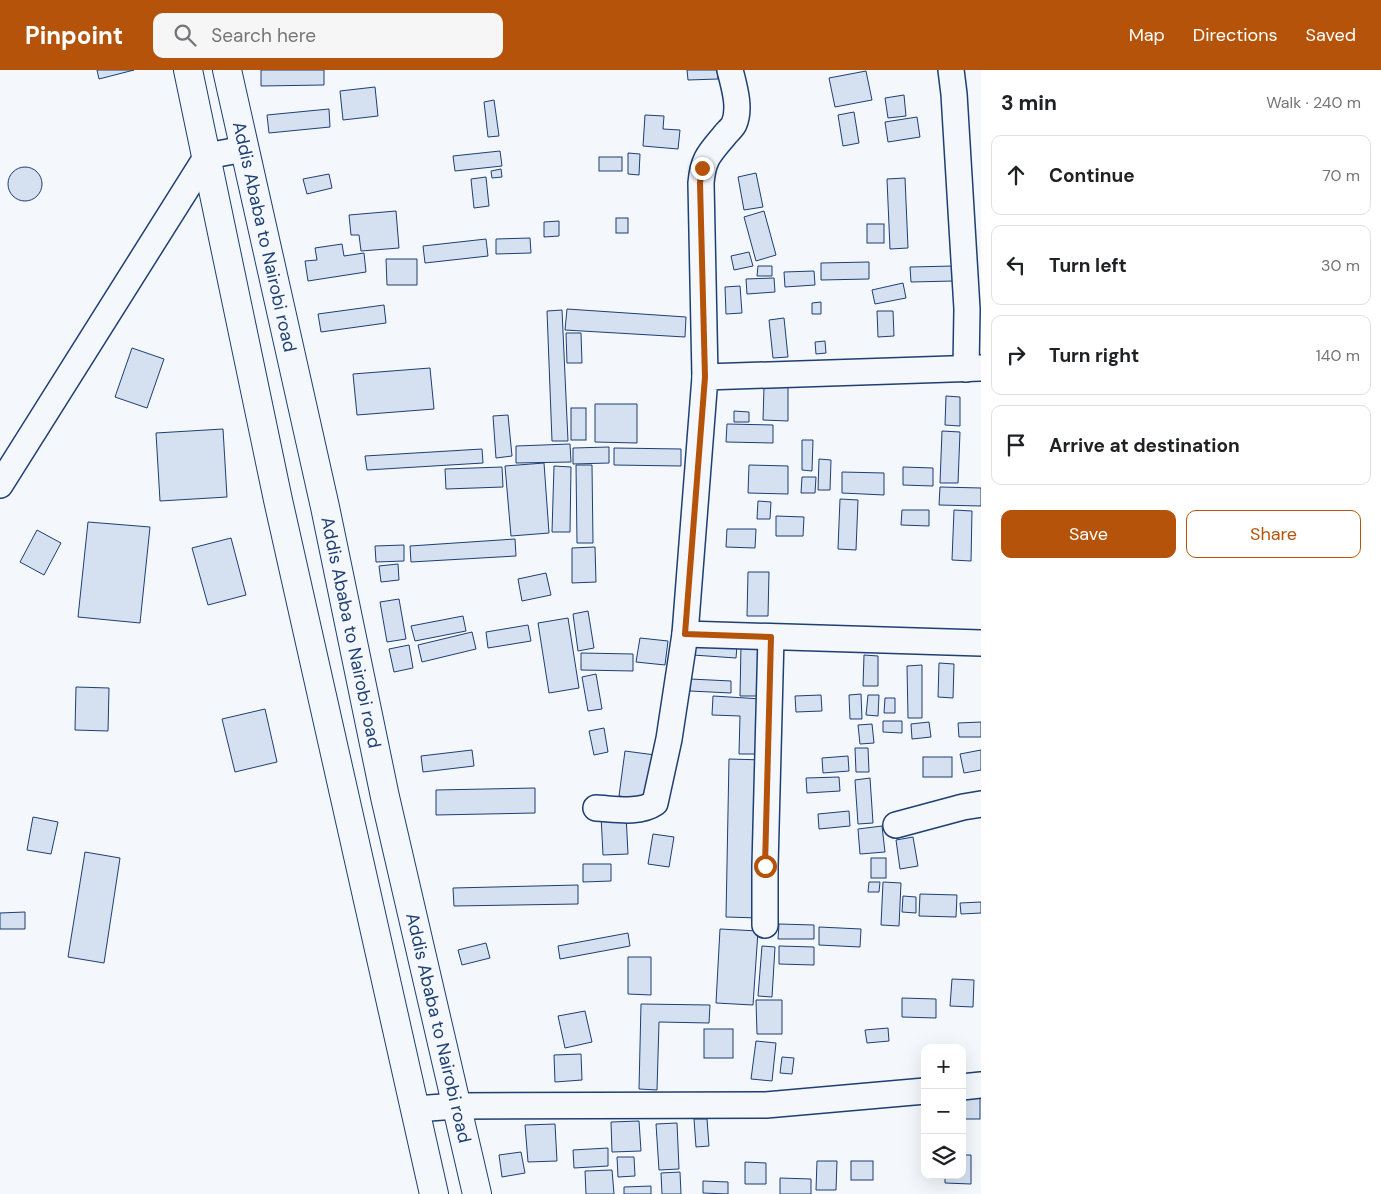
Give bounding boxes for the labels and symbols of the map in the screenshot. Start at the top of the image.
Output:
street label: Addis Ababa to Nairobi road [227,119,302,354]
route end [691,157,714,180]
street label: Addis Ababa to Nairobi road [315,515,387,750]
route start [754,855,777,878]
street label: Addis Ababa to Nairobi road [400,910,477,1145]

